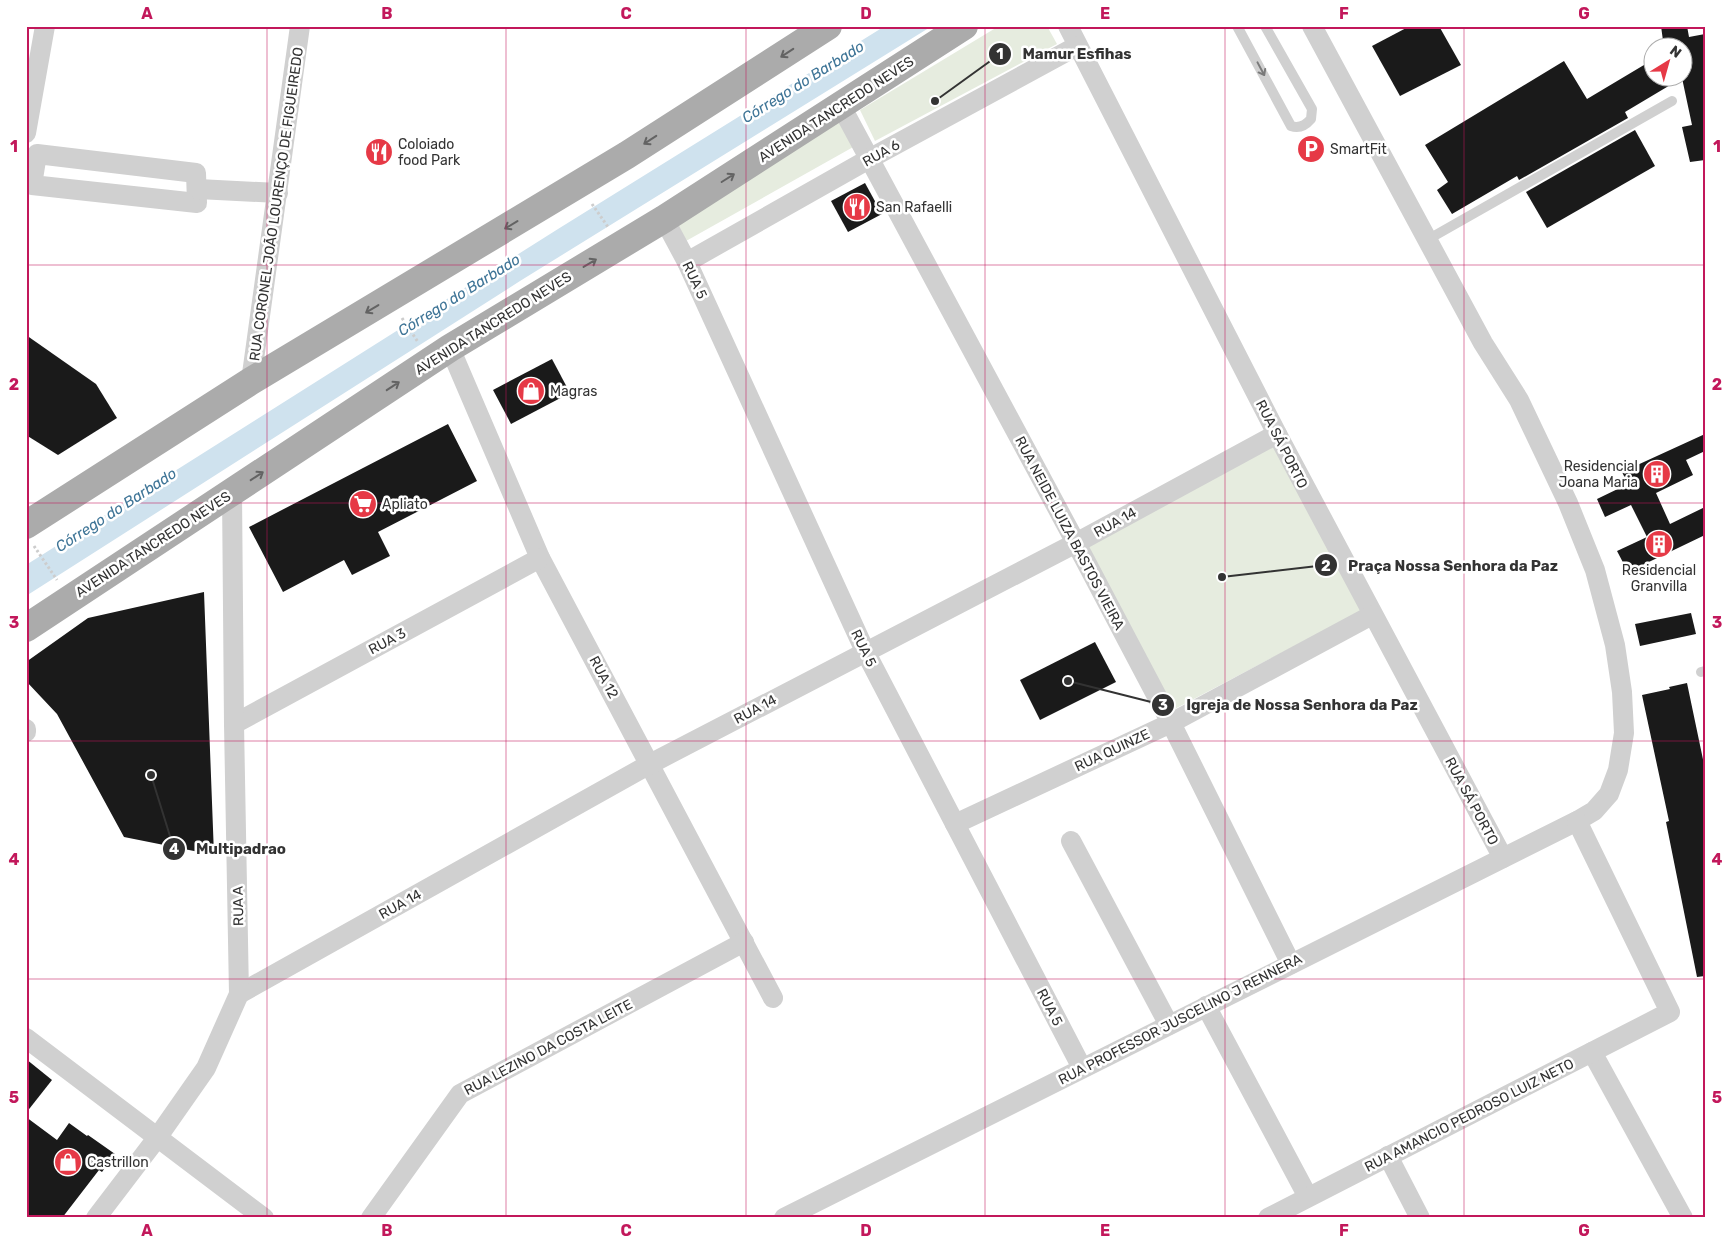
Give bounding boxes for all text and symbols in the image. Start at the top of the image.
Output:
text: A [141,4,153,23]
text: B [381,4,393,23]
text: C [620,4,632,23]
text: D [860,4,872,23]
text: E [1100,4,1110,23]
text: F [1339,4,1349,23]
text: G [1578,4,1590,23]
water label: Córrego do Barbado [739,37,868,127]
north arrow [1644,38,1694,88]
callout: Mamur Esfihas [987,39,1142,69]
text: N [1666,42,1685,62]
text: 1 [996,45,1004,63]
text: Mamur Esfihas [1022,45,1132,63]
street label: RUA CORONEL JOÃO LOURENÇO DE FIGUEIREDO [245,46,307,362]
one-way arrow [780,48,794,58]
street label: AVENIDA TANCREDO NEVES [755,53,917,166]
one-way arrow [1256,61,1266,76]
parking icon: SmartFit [1296,134,1326,164]
one-way arrow [643,135,657,145]
place label: Coloiado food Park [398,136,461,169]
street label: RUA 6 [860,136,903,170]
text: 1 [10,137,18,156]
restaurant icon: Coloiado food Park [364,137,394,167]
text: 1 [1713,137,1721,156]
place label: SmartFit [1330,141,1387,158]
one-way arrow [721,172,735,183]
restaurant icon: San Rafaelli [842,192,872,222]
place label: San Rafaelli [876,199,952,216]
one-way arrow [505,220,519,230]
water label: Córrego do Barbado [395,250,524,340]
one-way arrow [582,257,596,267]
street label: RUA 5 [678,259,711,302]
street label: AVENIDA TANCREDO NEVES [412,268,575,379]
one-way arrow [365,304,379,314]
text: 2 [9,375,19,394]
text: 2 [1712,375,1722,394]
shop icon: Magras [516,376,546,406]
one-way arrow [385,381,399,391]
place label: Magras [550,383,597,400]
street label: RUA SÁ PORTO [1252,397,1312,491]
street label: RUA NEIDE LUIZA BASTOS VIEIRA [1011,433,1128,634]
place label: Residencial Joana Maria [1558,458,1638,491]
building icon: Residencial Joana Maria [1642,459,1672,489]
water label: Córrego do Barbado [52,464,180,556]
one-way arrow [249,470,263,480]
street label: AVENIDA TANCREDO NEVES [72,488,234,601]
supermarket icon: Apliato [348,489,378,519]
place label: Apliato [382,496,428,513]
street label: RUA 14 [1091,504,1140,541]
building icon: Residencial Granvilla [1644,529,1674,559]
callout: Praça Nossa Senhora da Paz [1313,550,1568,580]
text: 2 [1321,557,1331,575]
text: Praça Nossa Senhora da Paz [1348,557,1558,575]
place label: Residencial Granvilla [1622,562,1696,595]
text: 3 [9,613,19,632]
text: 3 [1712,613,1722,632]
street label: RUA 3 [366,625,409,658]
street label: RUA 5 [847,627,880,670]
street label: RUA 12 [585,653,622,701]
callout: Igreja de Nossa Senhora da Paz [1151,690,1427,720]
street label: RUA 14 [731,691,780,728]
text: 3 [1158,696,1168,714]
text: Igreja de Nossa Senhora da Paz [1186,696,1418,714]
street label: RUA QUINZE [1072,726,1152,775]
street label: RUA SÁ PORTO [1441,754,1503,848]
callout: Multipadrao [161,834,297,864]
text: 4 [169,840,179,858]
text: Multipadrao [196,840,286,858]
text: 4 [9,850,20,869]
text: 4 [1712,850,1723,869]
street label: RUA A [230,885,247,926]
street label: RUA 14 [376,886,425,923]
street label: RUA PROFESSOR JUSCELINO J RENNERA [1056,950,1305,1089]
street label: RUA 5 [1033,986,1066,1029]
street label: RUA LEZINO DA COSTA LEITE [461,996,635,1099]
street label: RUA AMANCIO PEDROSO LUIZ NETO [1362,1055,1577,1176]
text: 5 [9,1088,19,1107]
text: 5 [1712,1088,1722,1107]
shop icon: Castrillon [53,1147,83,1177]
place label: Castrillon [87,1154,149,1171]
text: A [141,1221,153,1240]
text: B [381,1221,393,1240]
text: C [620,1221,632,1240]
text: D [860,1221,872,1240]
text: E [1100,1221,1110,1240]
text: F [1339,1221,1349,1240]
text: G [1578,1221,1590,1240]

